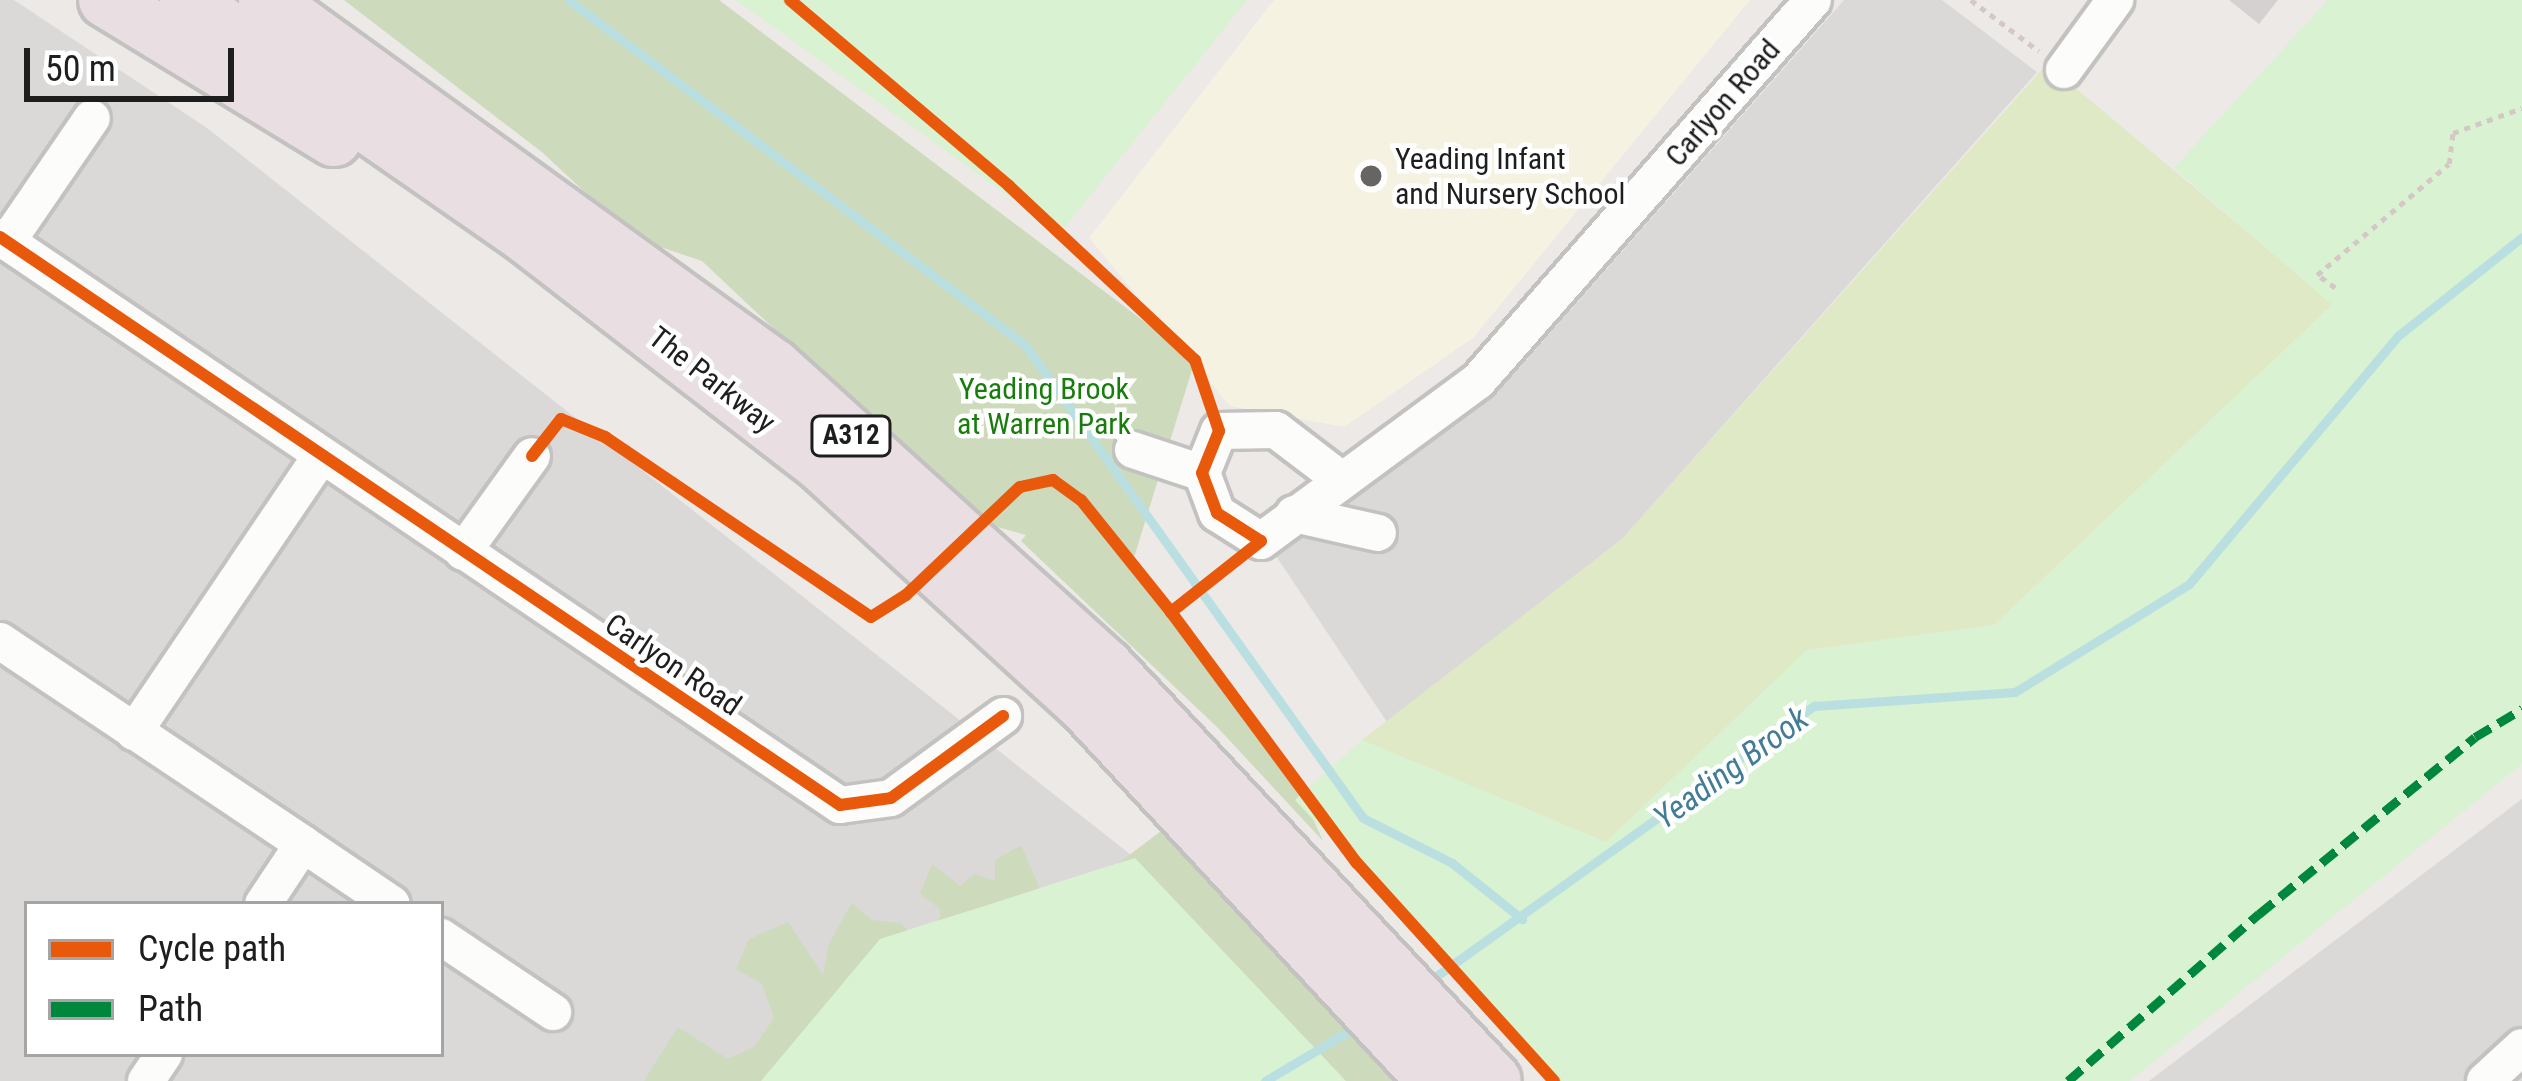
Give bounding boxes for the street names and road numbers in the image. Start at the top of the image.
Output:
street label: Carlyon Road [1658,32,1788,174]
street label: The Parkway [642,319,782,441]
road number: A312 [809,415,893,457]
street label: Carlyon Road [598,606,748,724]

